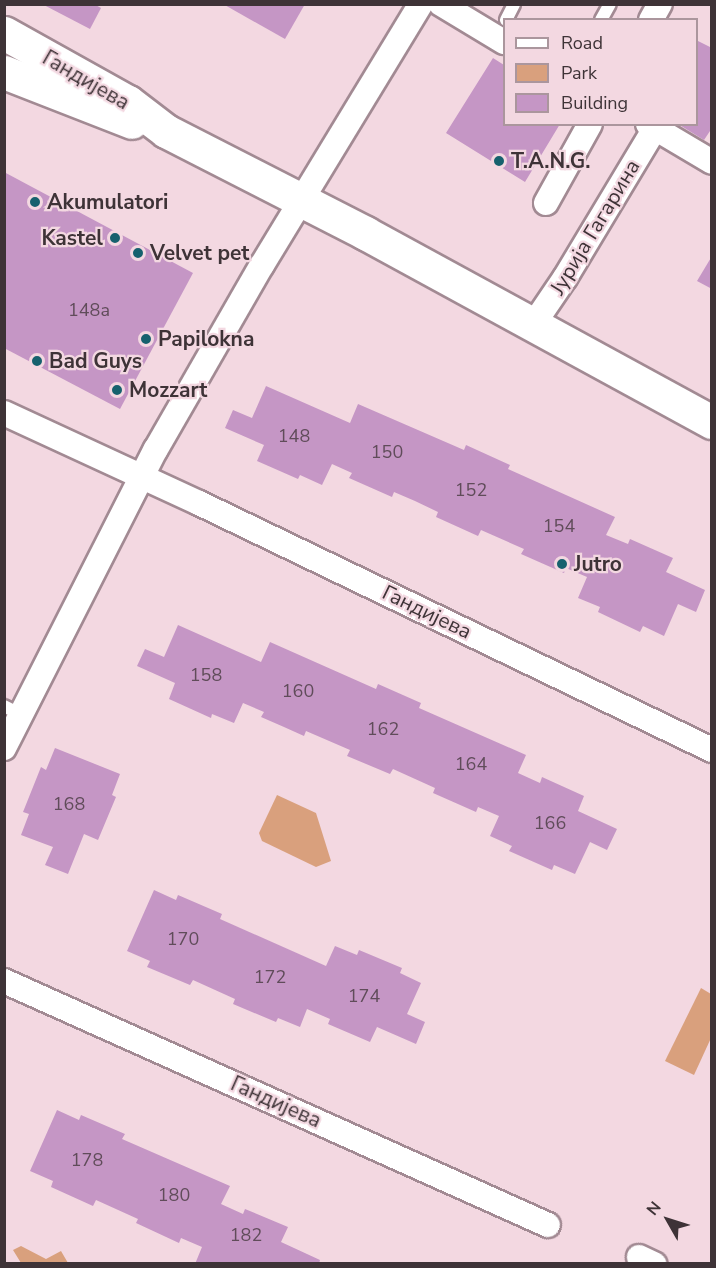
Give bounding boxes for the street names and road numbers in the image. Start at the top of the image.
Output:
street label: Гандијева [38,45,134,115]
street label: Јурија Гагарина [545,155,645,299]
street label: Гандијева [378,580,476,644]
street label: Гандијева [227,1071,325,1133]

